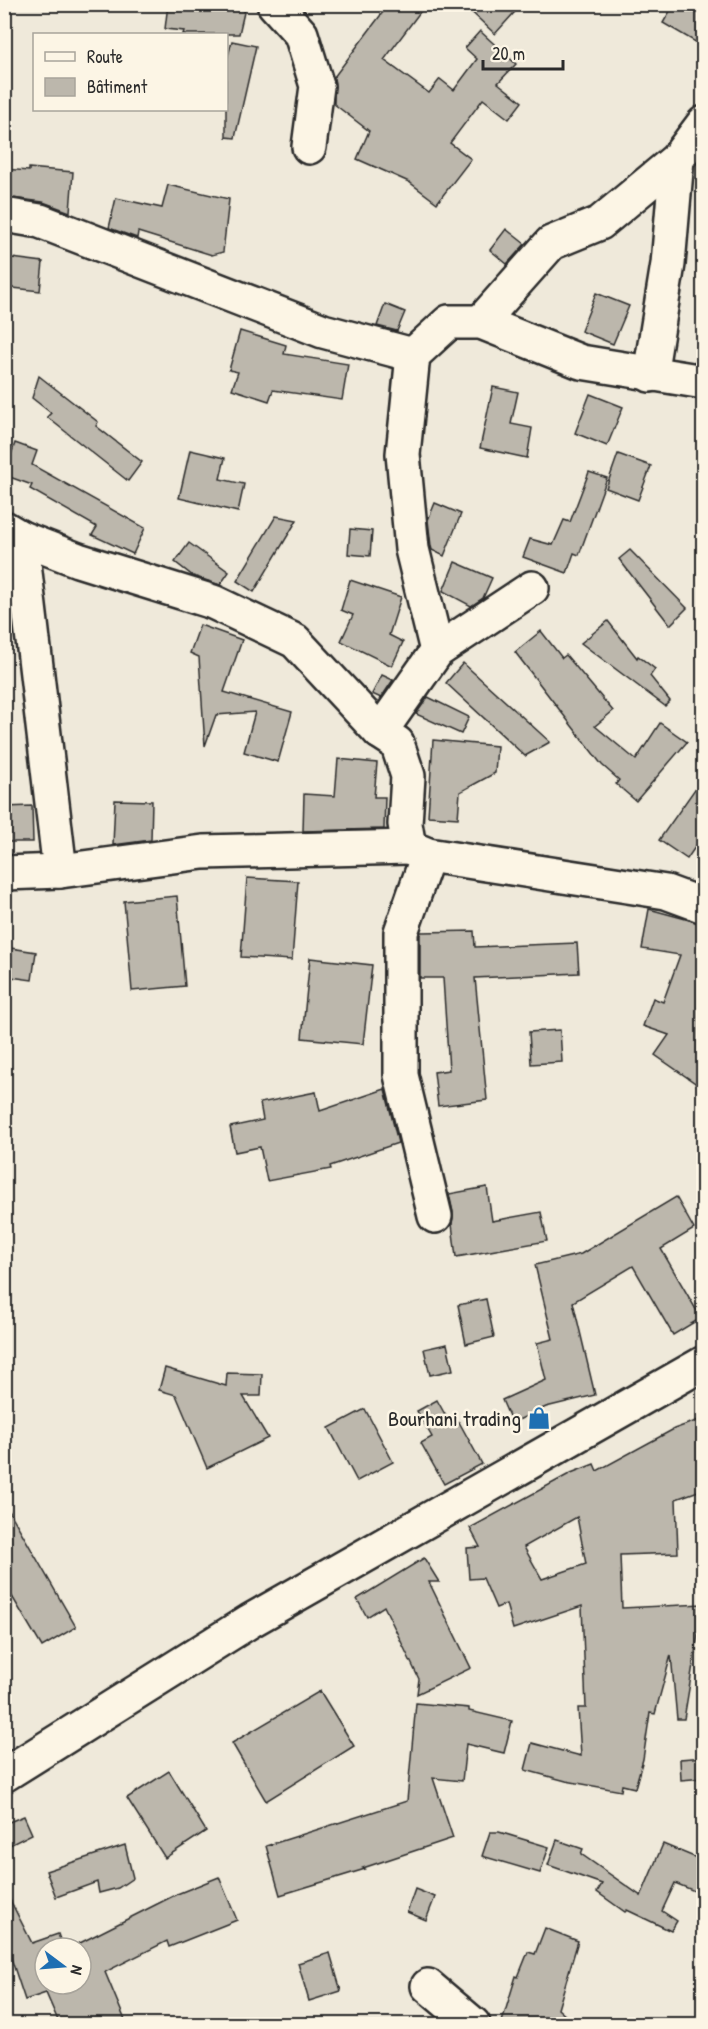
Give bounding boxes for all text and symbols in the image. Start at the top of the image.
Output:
legend [33,33,228,111]
scale bar [483,33,562,71]
text: 20 m [492,41,525,66]
text: Route [87,44,123,69]
text: Bâtiment [87,74,148,99]
place label: Bourhani trading [388,1403,521,1433]
shop icon: Bourhani trading [526,1405,552,1431]
north arrow [33,1936,93,1996]
text: N [66,1963,89,1978]

